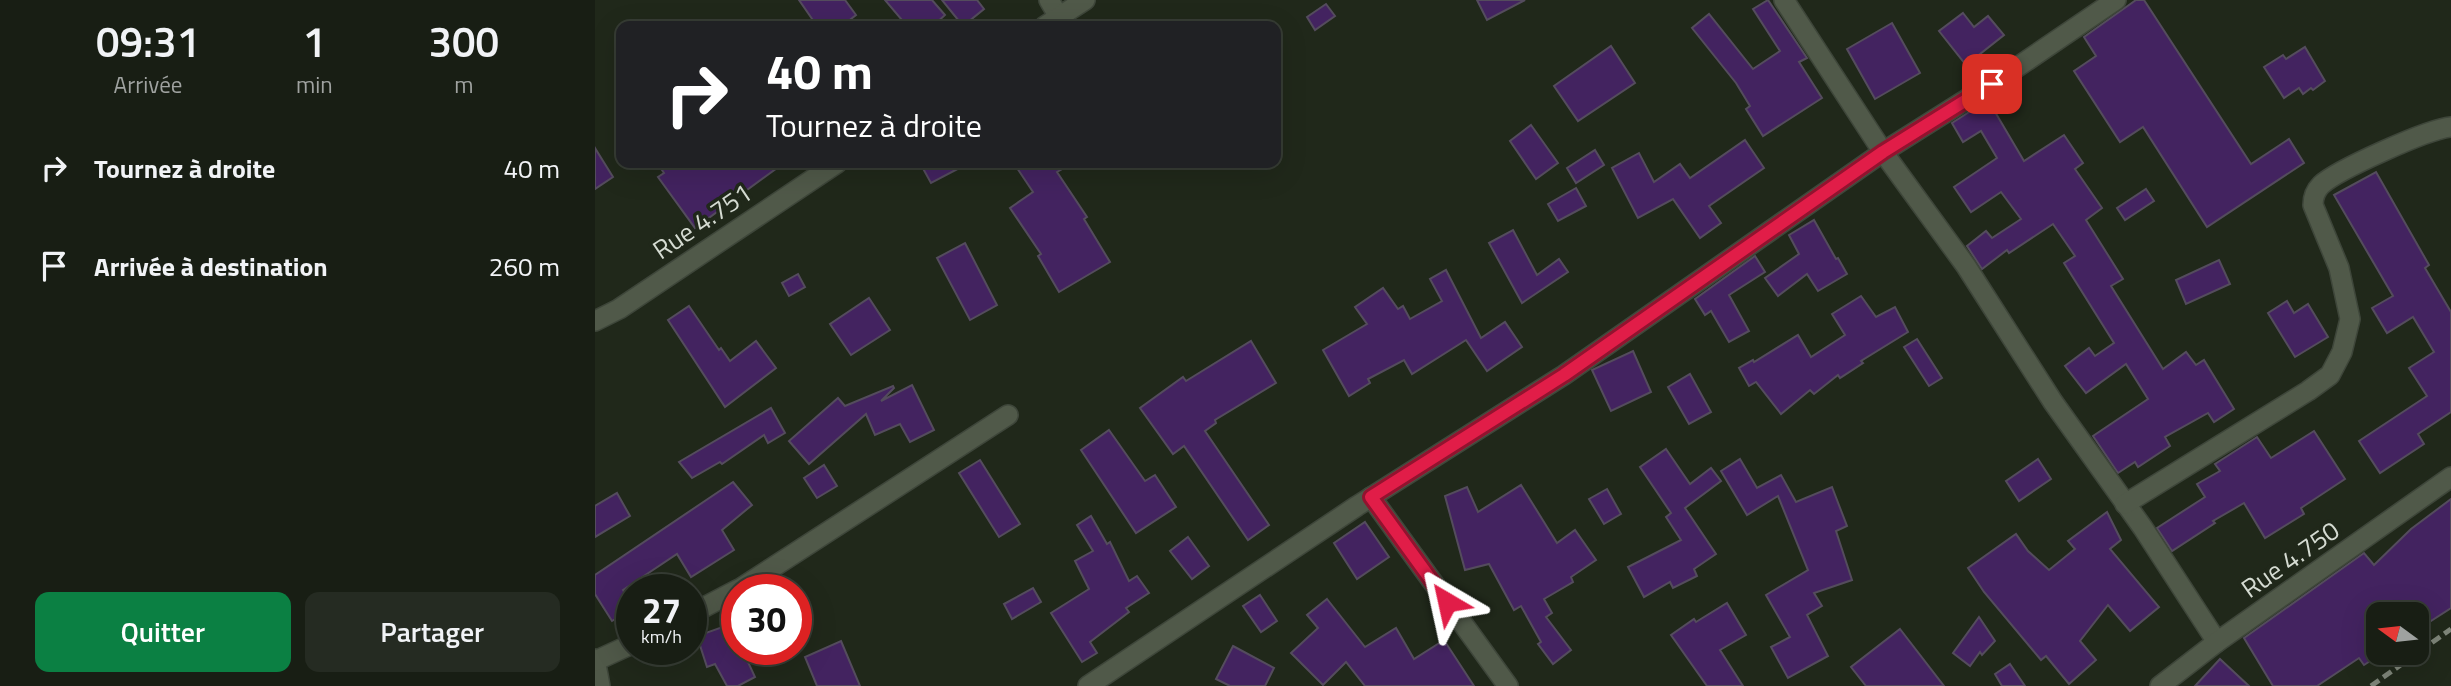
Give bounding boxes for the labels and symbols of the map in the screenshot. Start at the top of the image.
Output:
pin [1962,54,2022,114]
street label: Rue 4.751 [644,173,760,269]
street label: Rue 4.750 [2233,511,2347,607]
position arrow [1410,565,1484,639]
speed limit sign: 30 [721,574,812,665]
north arrow [2366,602,2429,665]

